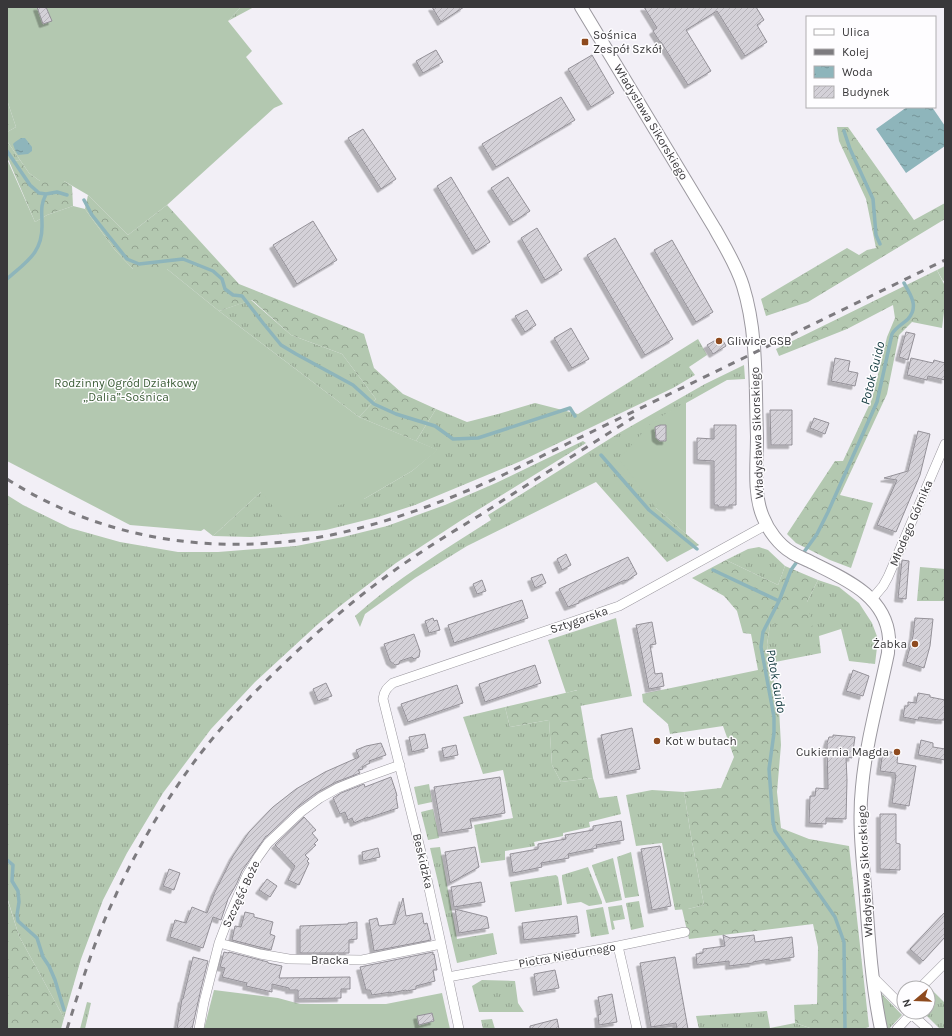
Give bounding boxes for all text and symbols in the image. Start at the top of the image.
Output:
legend [806,16,936,108]
text: Ulica [842,25,870,39]
place label: Sośnica Zespół Szkół [593,28,663,56]
marker: Sośnica Zespół Szkół [580,37,590,47]
text: Kolej [842,45,869,59]
street label: Władysława Sikorskiego [611,62,691,182]
text: Woda [842,65,873,79]
text: Budynek [842,85,890,99]
place label: Gliwice GSB [727,334,792,348]
marker: Gliwice GSB [714,336,724,346]
water label: Potok Guido [857,339,888,406]
street label: Władysława Sikorskiego [748,367,766,499]
park label: Rodzinny Ogród Działkowy „Dalia”-Sośnica [54,376,198,404]
street label: Młodego Górnika [887,478,935,568]
street label: Sztygarska [548,604,610,636]
place label: Żabka [873,637,907,651]
marker: Żabka [910,639,920,649]
water label: Potok Guido [764,648,790,715]
place label: Kot w butach [665,734,737,748]
marker: Kot w butach [652,736,662,746]
place label: Cukiernia Magda [796,745,889,759]
marker: Cukiernia Magda [892,747,902,757]
street label: Władysława Sikorskiego [855,804,875,938]
street label: Beskidzka [410,832,436,890]
street label: Szczęść Boże [219,858,263,930]
street label: Piotra Niedurnego [517,940,617,970]
street label: Bracka [311,953,349,967]
north arrow [896,980,936,1020]
text: N [900,997,914,1009]

